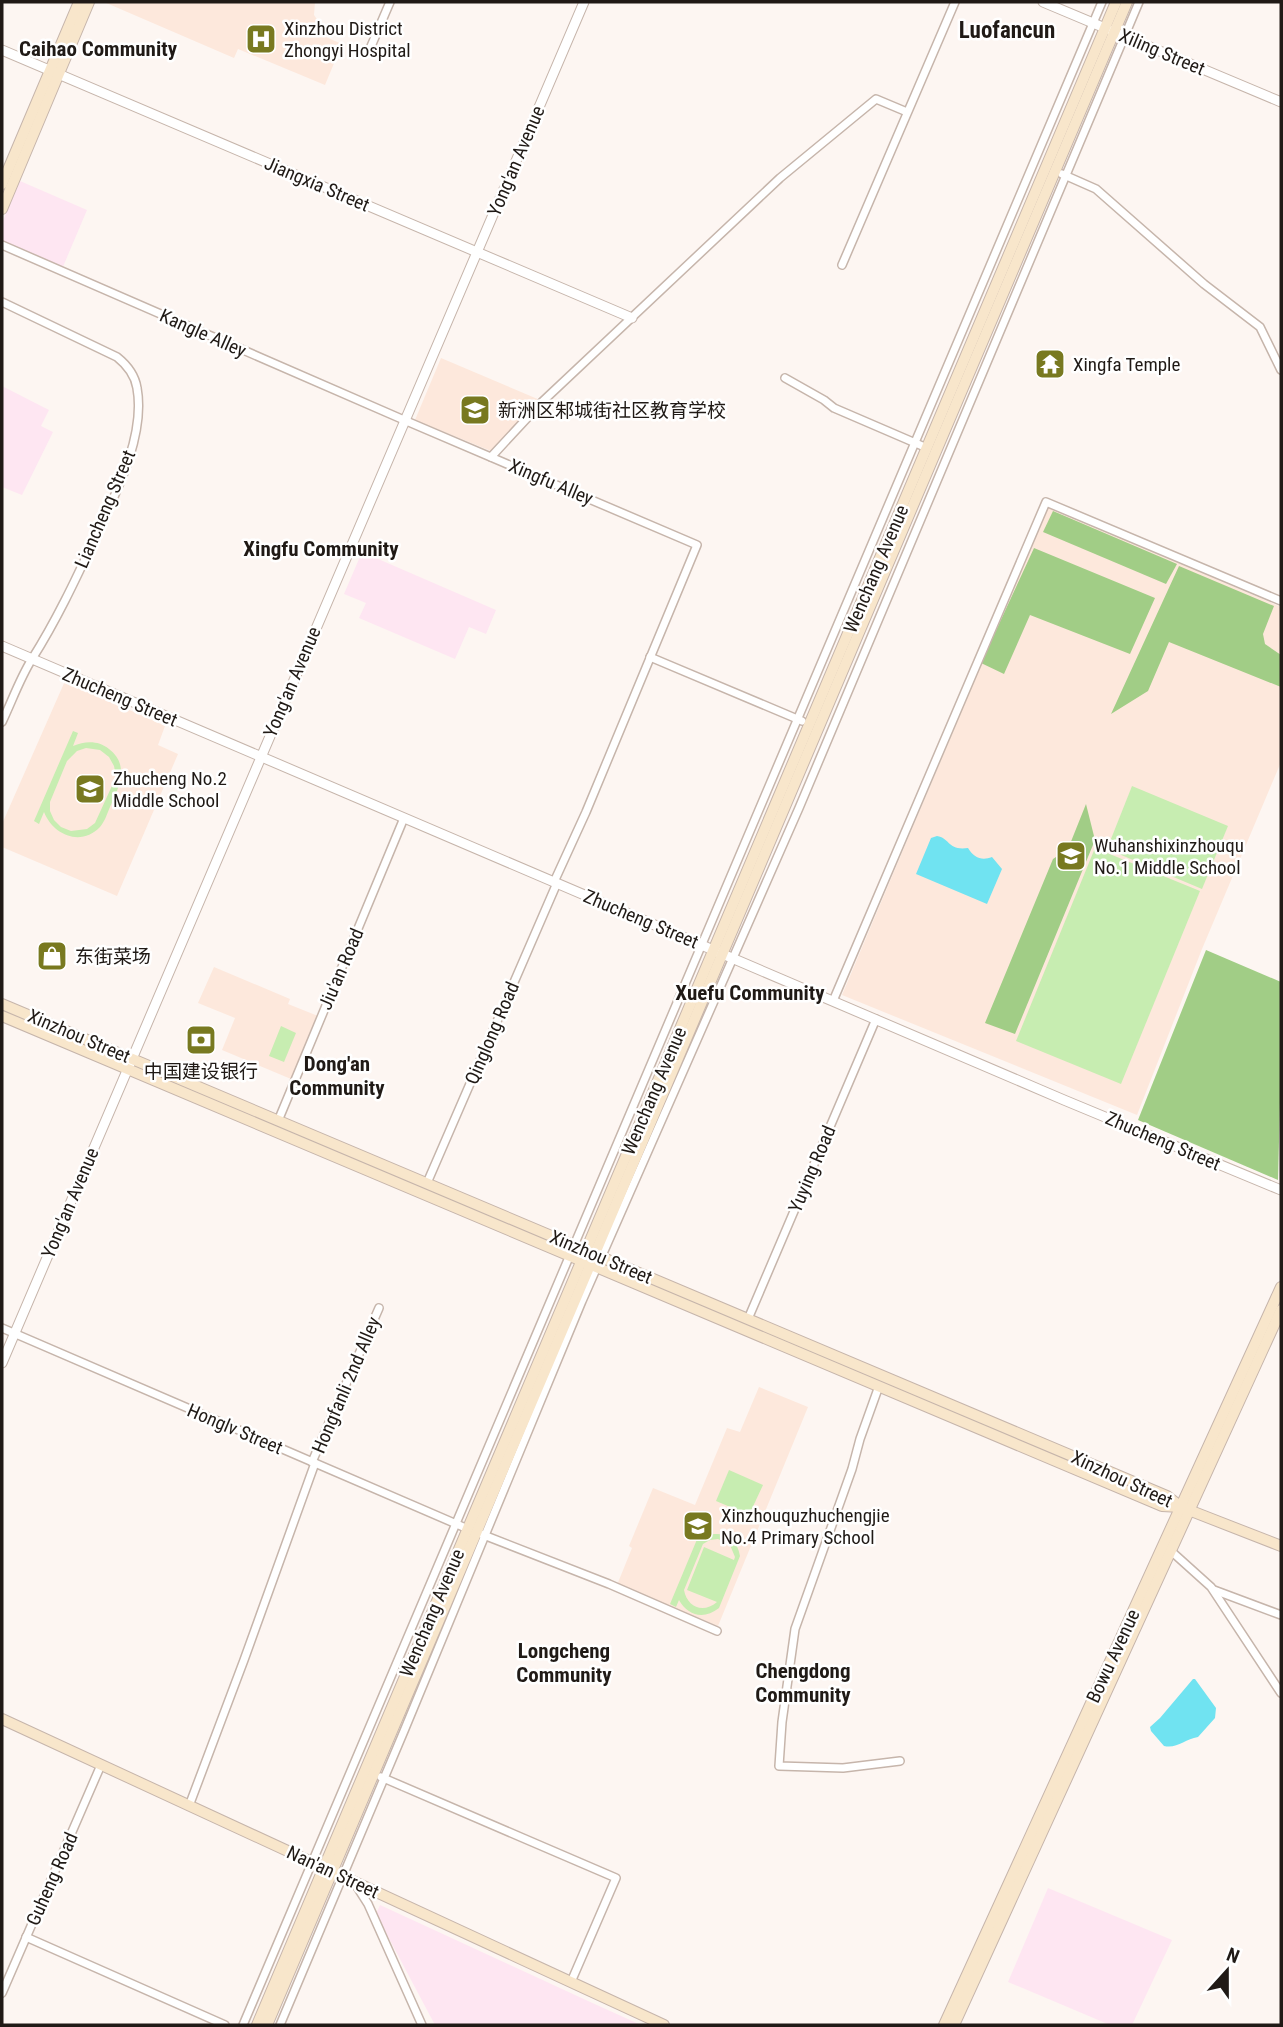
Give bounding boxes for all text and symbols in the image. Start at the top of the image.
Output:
place label: Xinzhou District Zhongyi Hospital [284,17,411,62]
district label: Luofancun [959,17,1055,44]
hospital icon: Xinzhou District Zhongyi Hospital [244,22,278,56]
street label: Xiling Street [1116,24,1208,80]
district label: Caihao Community [19,37,178,61]
street label: Yong'an Avenue [482,102,550,220]
street label: Jiangxia Street [261,152,373,216]
street label: Kangle Alley [156,304,250,362]
temple icon: Xingfa Temple [1033,347,1067,381]
place label: Xingfa Temple [1073,353,1180,376]
school or university icon: 新洲区邾城街社区教育学校 [458,393,492,427]
place label: 新洲区邾城街社区教育学校 [498,399,726,422]
street label: Liancheng Street [70,447,140,571]
street label: Xingfu Alley [505,454,597,510]
street label: Wenchang Avenue [839,501,913,637]
district label: Xingfu Community [243,537,399,561]
street label: Yong'an Avenue [258,623,326,741]
street label: Zhucheng Street [59,662,181,732]
place label: Zhucheng No.2 Middle School [113,767,227,812]
school or university icon: Zhucheng No.2 Middle School [73,772,107,806]
place label: Wuhanshixinzhouqu No.1 Middle School [1094,834,1244,879]
school or university icon: Wuhanshixinzhouqu No.1 Middle School [1054,839,1088,873]
street label: Zhucheng Street [580,884,702,954]
street label: Jiu'an Road [314,925,368,1013]
shop icon: 东街菜场 [35,939,69,973]
place label: 东街菜场 [75,945,151,968]
street label: Qinglong Road [460,978,524,1088]
district label: Xuefu Community [675,981,825,1005]
street label: Xinzhou Street [24,1004,134,1068]
bank icon: 中国建设银行 [184,1023,218,1057]
street label: Wenchang Avenue [617,1023,691,1159]
district label: Dong'an Community [289,1052,385,1100]
place label: 中国建设银行 [144,1060,258,1083]
street label: Zhucheng Street [1102,1106,1224,1176]
street label: Yuying Road [783,1122,841,1216]
street label: Yong'an Avenue [36,1144,104,1262]
street label: Xinzhou Street [546,1225,656,1289]
street label: Hongfanli 2nd Alley [307,1313,385,1457]
street label: Honglv Street [184,1399,286,1459]
street label: Xinzhou Street [1068,1446,1176,1512]
place label: Xinzhouquzhuchengjie No.4 Primary School [721,1504,890,1549]
school or university icon: Xinzhouquzhuchengjie No.4 Primary School [681,1509,715,1543]
street label: Wenchang Avenue [395,1545,469,1681]
street label: Bowu Avenue [1081,1606,1145,1706]
district label: Longcheng Community [516,1639,612,1687]
district label: Chengdong Community [755,1659,851,1707]
street label: Guheng Road [21,1829,83,1929]
street label: Nan'an Street [283,1841,383,1903]
north arrow [1192,1936,1262,2006]
text: N [1223,1943,1242,1968]

